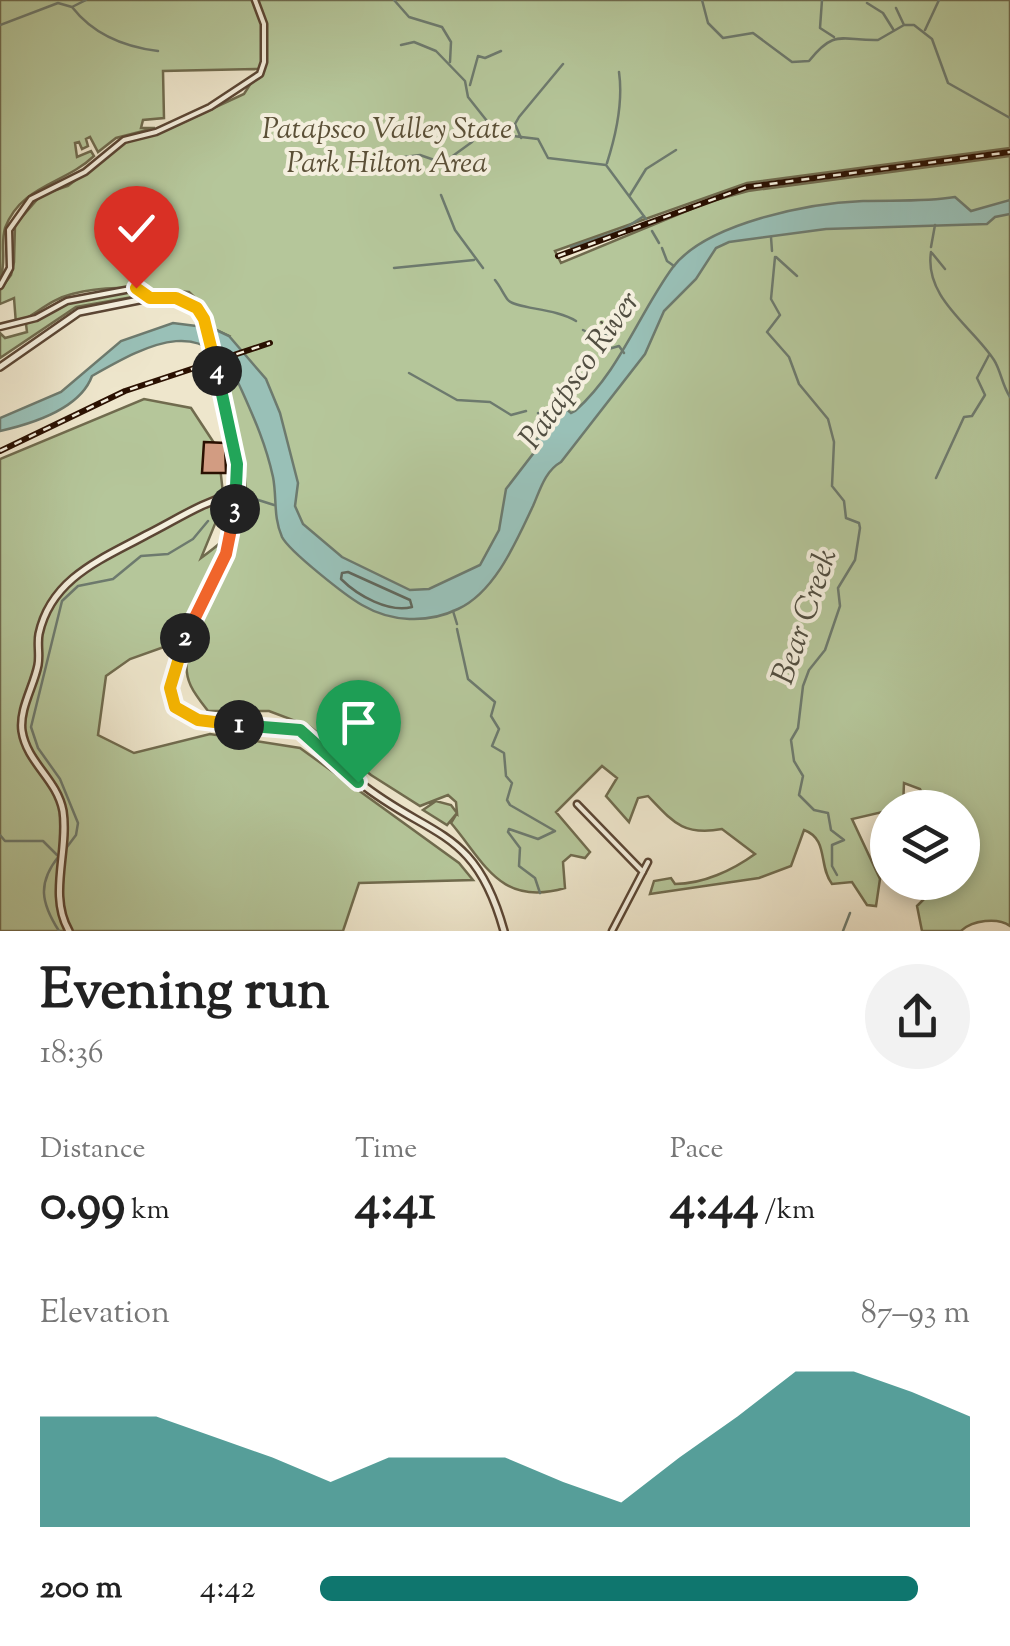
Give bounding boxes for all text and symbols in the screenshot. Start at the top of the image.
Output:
park label: Patapsco Valley State Park Hilton Area [262,109,512,186]
pin [94,186,179,289]
icon: check [109,201,164,256]
water label: Patapsco River [509,283,653,459]
pin: 4 [192,346,242,396]
text: 4 [210,351,224,391]
pin: 3 [210,484,260,534]
text: 3 [229,489,241,529]
water label: Bear Creek [761,543,851,691]
pin: 2 [160,613,210,663]
text: 2 [178,618,192,658]
pin [316,680,401,783]
icon: arrive [331,695,386,750]
pin: 1 [214,700,264,750]
text: 1 [234,705,244,745]
map controls [870,790,980,900]
button: layers [870,790,980,900]
text: Evening run [40,954,329,1033]
button: share [865,964,970,1069]
text: 18:36 [40,1031,104,1077]
text: Distance [40,1130,146,1170]
text: Time [355,1130,417,1170]
text: Pace [670,1130,724,1170]
text: 0.99 [40,1170,125,1242]
text: 4:41 [355,1170,435,1242]
text: 4:44 [670,1170,759,1242]
text: km [125,1191,170,1231]
text: /km [759,1191,815,1231]
text: Elevation [40,1291,170,1337]
text: 87–93 m [861,1291,970,1337]
text: 200 m [40,1566,122,1612]
text: 4:42 [200,1566,256,1612]

